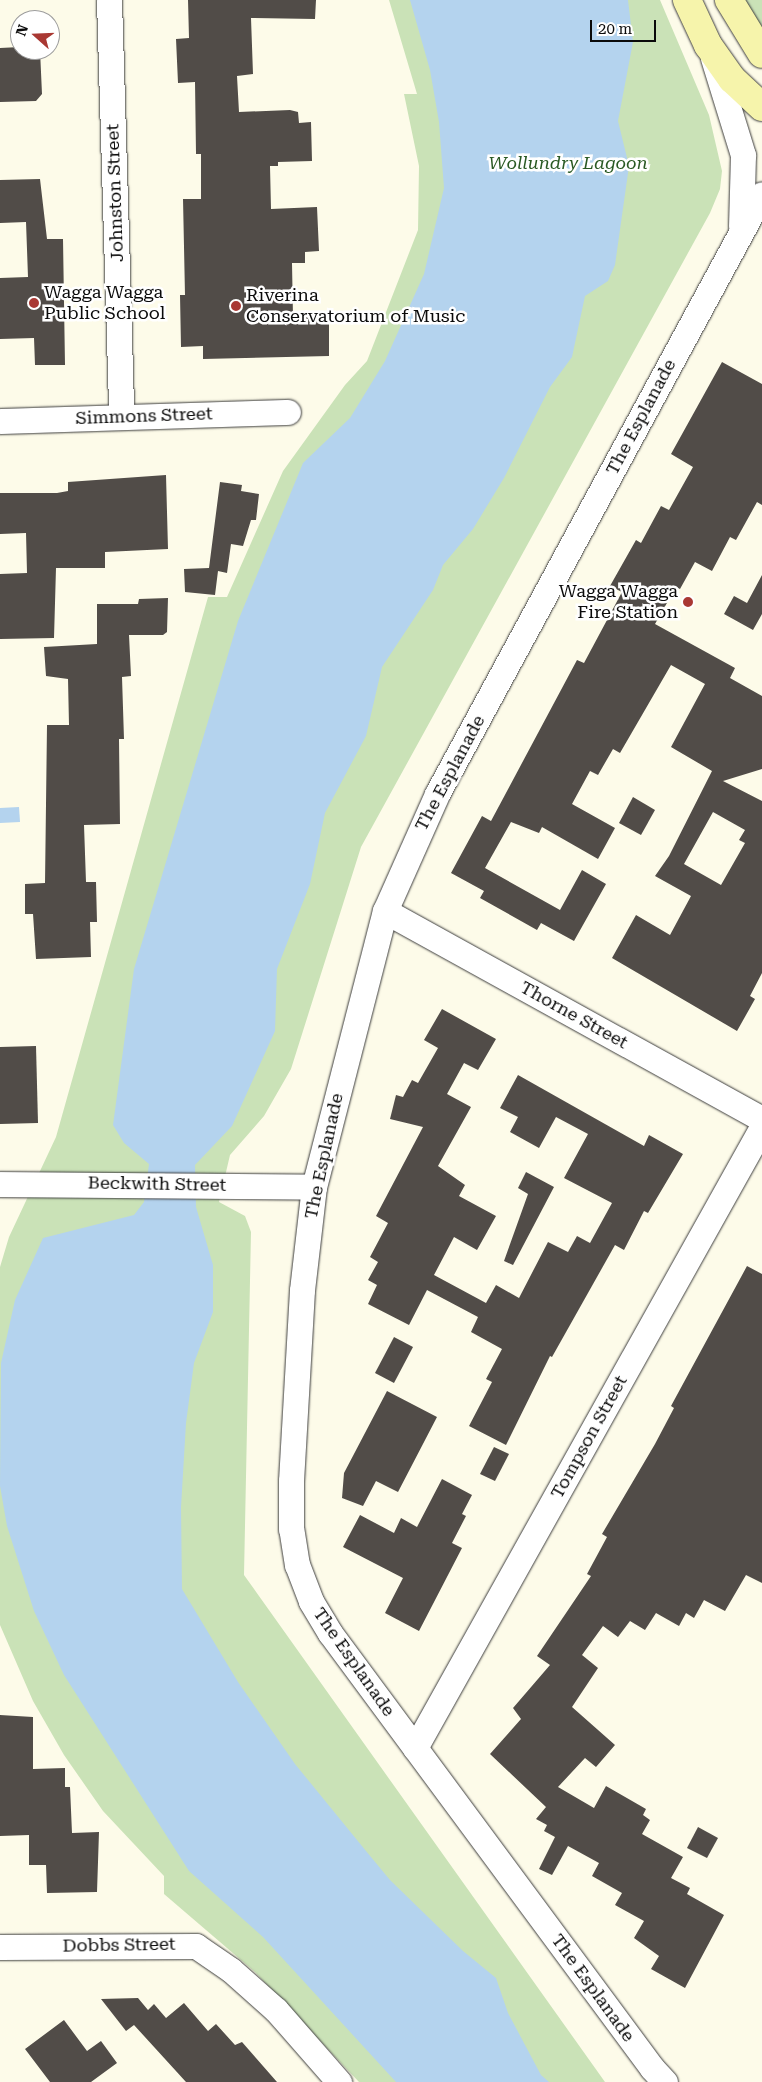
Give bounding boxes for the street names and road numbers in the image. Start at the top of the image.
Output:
street label: Johnston Street [102,124,128,262]
street label: The Esplanade [601,355,681,479]
street label: Simmons Street [75,403,213,429]
street label: The Esplanade [410,711,490,835]
street label: Thorne Street [516,977,632,1053]
street label: The Esplanade [300,1091,348,1221]
street label: Beckwith Street [88,1172,226,1196]
street label: Tompson Street [546,1372,632,1502]
street label: The Esplanade [308,1603,400,1721]
street label: The Esplanade [547,1930,639,2046]
street label: Dobbs Street [62,1933,176,1957]

